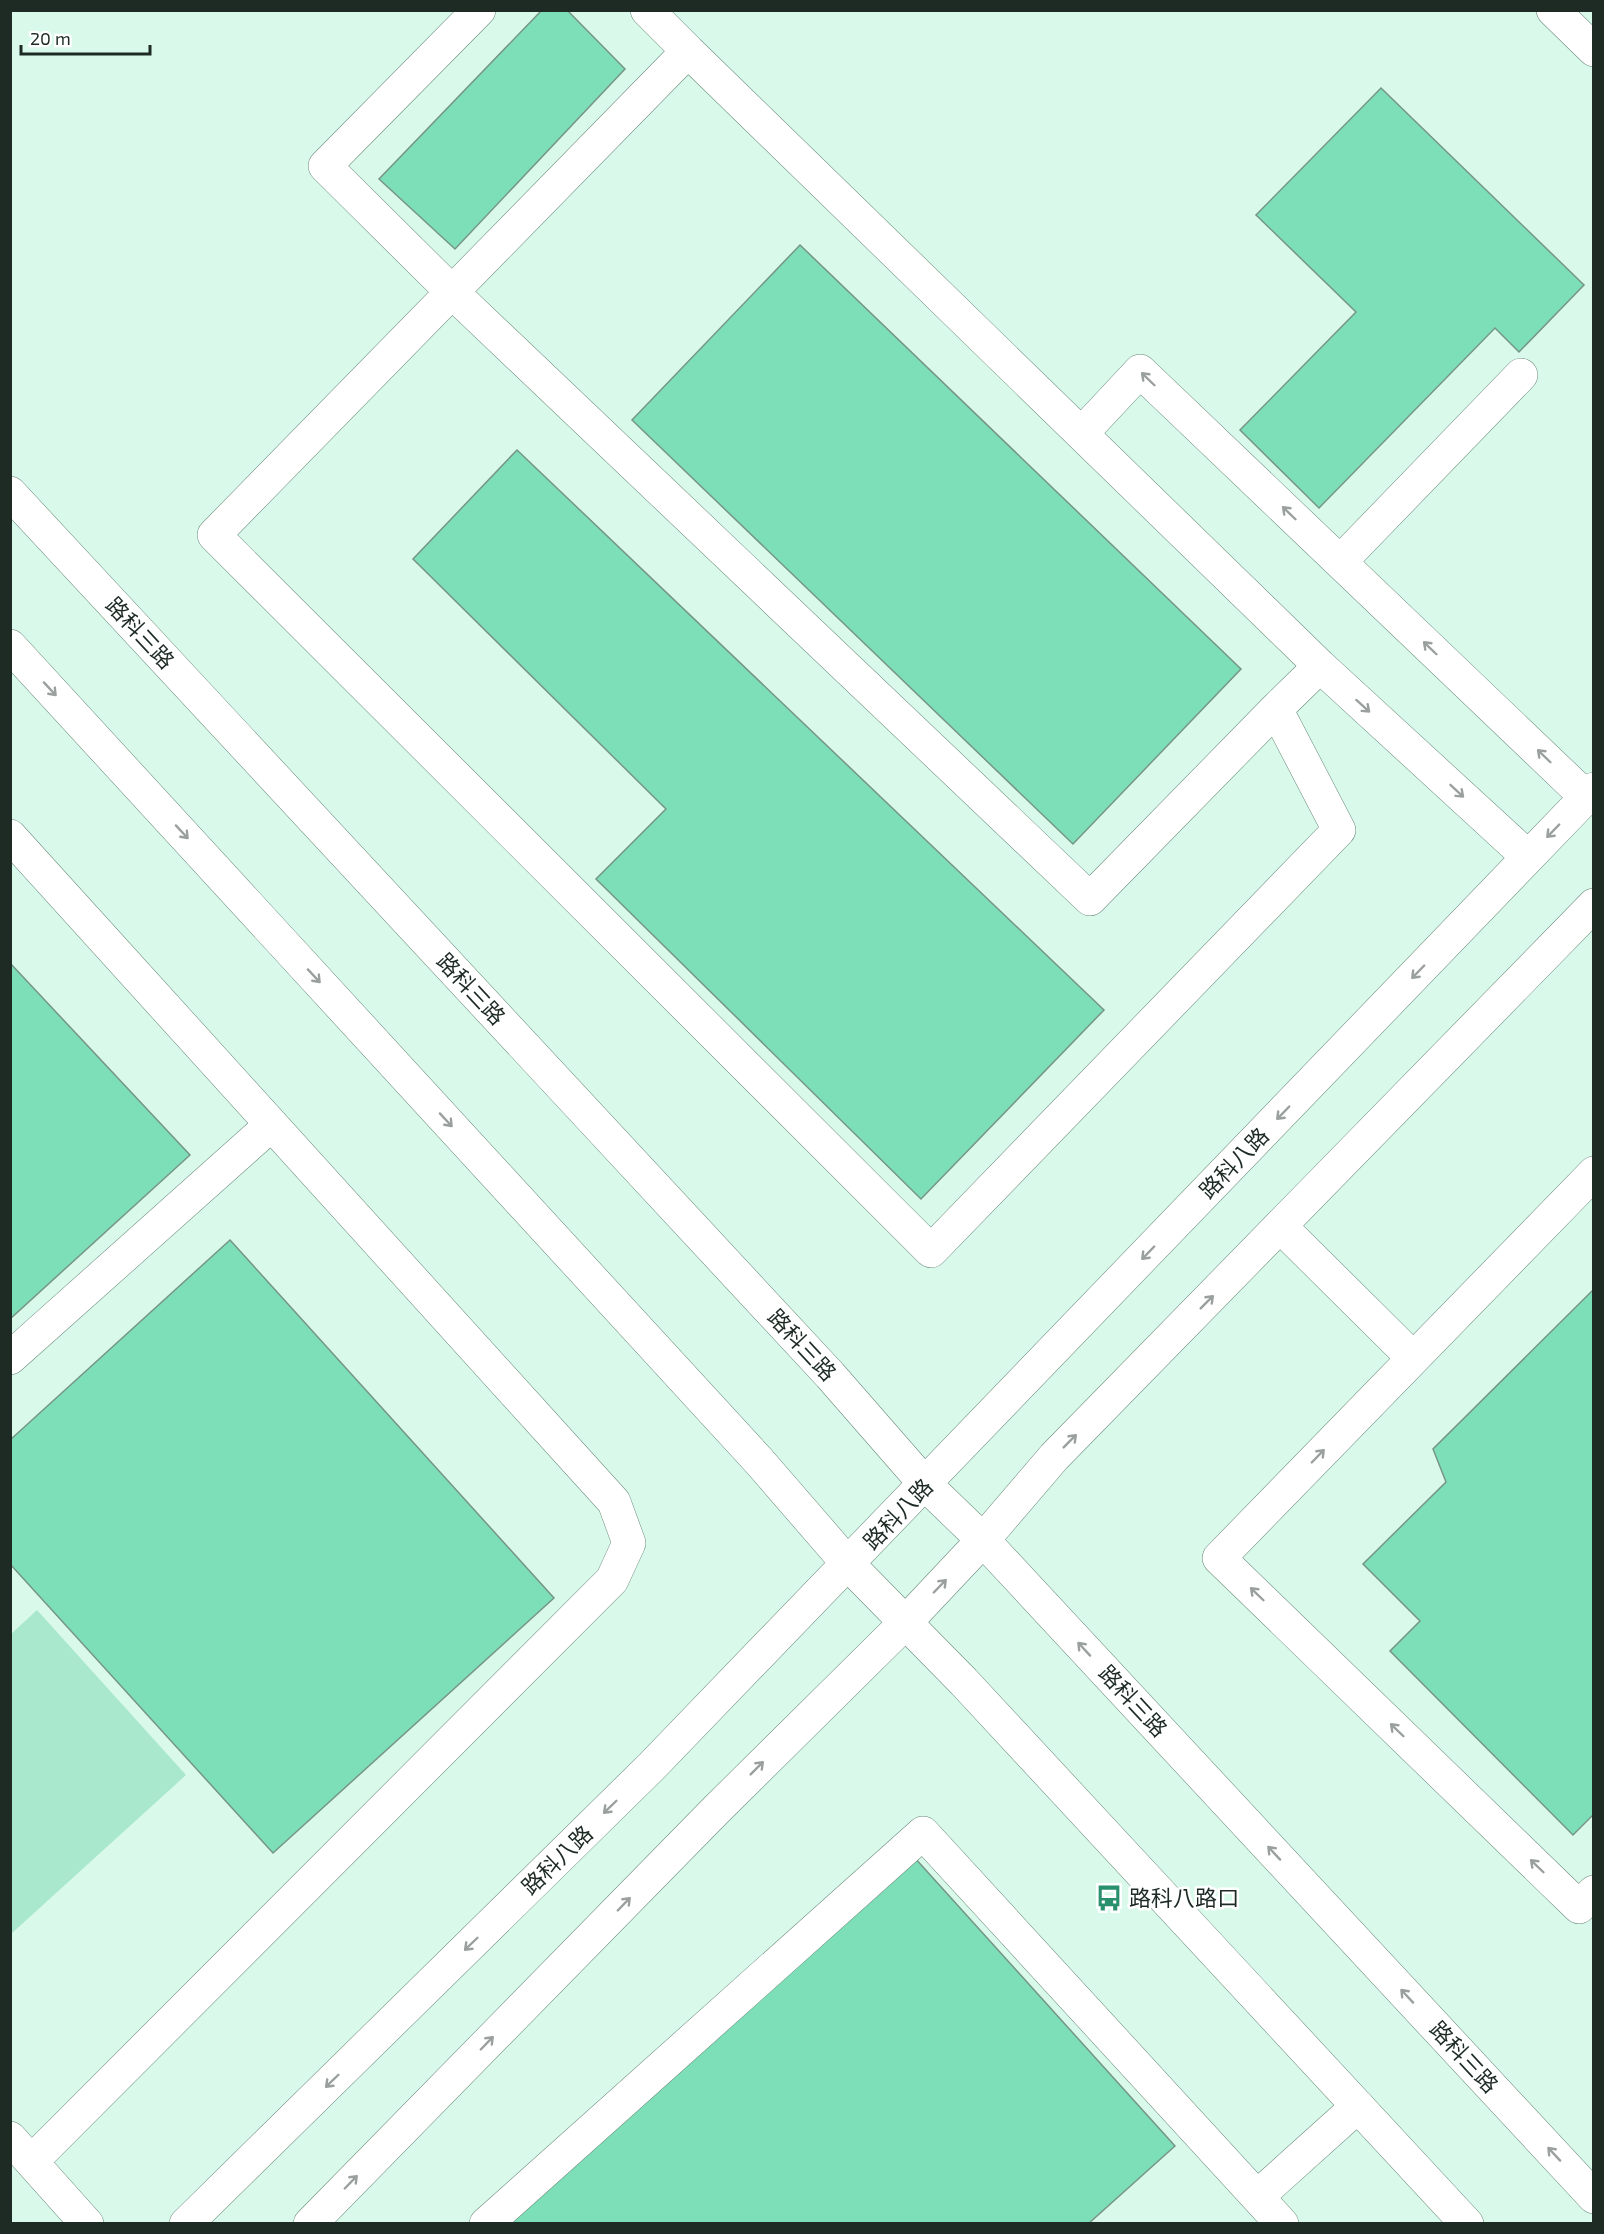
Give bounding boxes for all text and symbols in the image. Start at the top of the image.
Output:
scale bar [21,18,150,56]
text: 20 m [30,27,71,49]
one-way arrow [1141,371,1156,386]
one-way arrow [1282,506,1297,521]
street label: 路科三路 [101,591,180,673]
one-way arrow [1423,641,1438,655]
one-way arrow [43,681,57,696]
one-way arrow [1355,699,1370,713]
one-way arrow [1537,750,1552,764]
one-way arrow [1449,784,1464,798]
one-way arrow [1546,824,1560,839]
one-way arrow [175,825,189,840]
street label: 路科三路 [432,947,511,1029]
one-way arrow [1411,965,1425,980]
one-way arrow [307,968,321,983]
one-way arrow [1276,1105,1290,1120]
one-way arrow [439,1112,453,1127]
street label: 路科八路 [1193,1122,1273,1203]
one-way arrow [1141,1246,1155,1261]
one-way arrow [1199,1295,1214,1310]
street label: 路科三路 [763,1303,842,1385]
one-way arrow [1063,1434,1077,1449]
one-way arrow [1311,1448,1326,1463]
street label: 路科八路 [857,1473,937,1554]
one-way arrow [932,1579,946,1594]
one-way arrow [1250,1587,1265,1602]
one-way arrow [1077,1641,1091,1656]
street label: 路科三路 [1094,1659,1173,1741]
one-way arrow [1390,1723,1405,1737]
one-way arrow [750,1761,765,1776]
one-way arrow [603,1800,618,1815]
street label: 路科八路 [516,1819,597,1899]
one-way arrow [1267,1846,1281,1861]
one-way arrow [1530,1859,1545,1873]
bus stop icon: 路科八路口 [1094,1883,1124,1913]
place label: 路科八路口 [1129,1884,1239,1910]
one-way arrow [616,1896,631,1911]
one-way arrow [464,1937,479,1951]
one-way arrow [1400,1988,1414,2003]
street label: 路科三路 [1425,2015,1504,2097]
one-way arrow [480,2035,495,2050]
one-way arrow [325,2073,340,2088]
one-way arrow [1547,2147,1561,2162]
one-way arrow [343,2174,358,2189]

